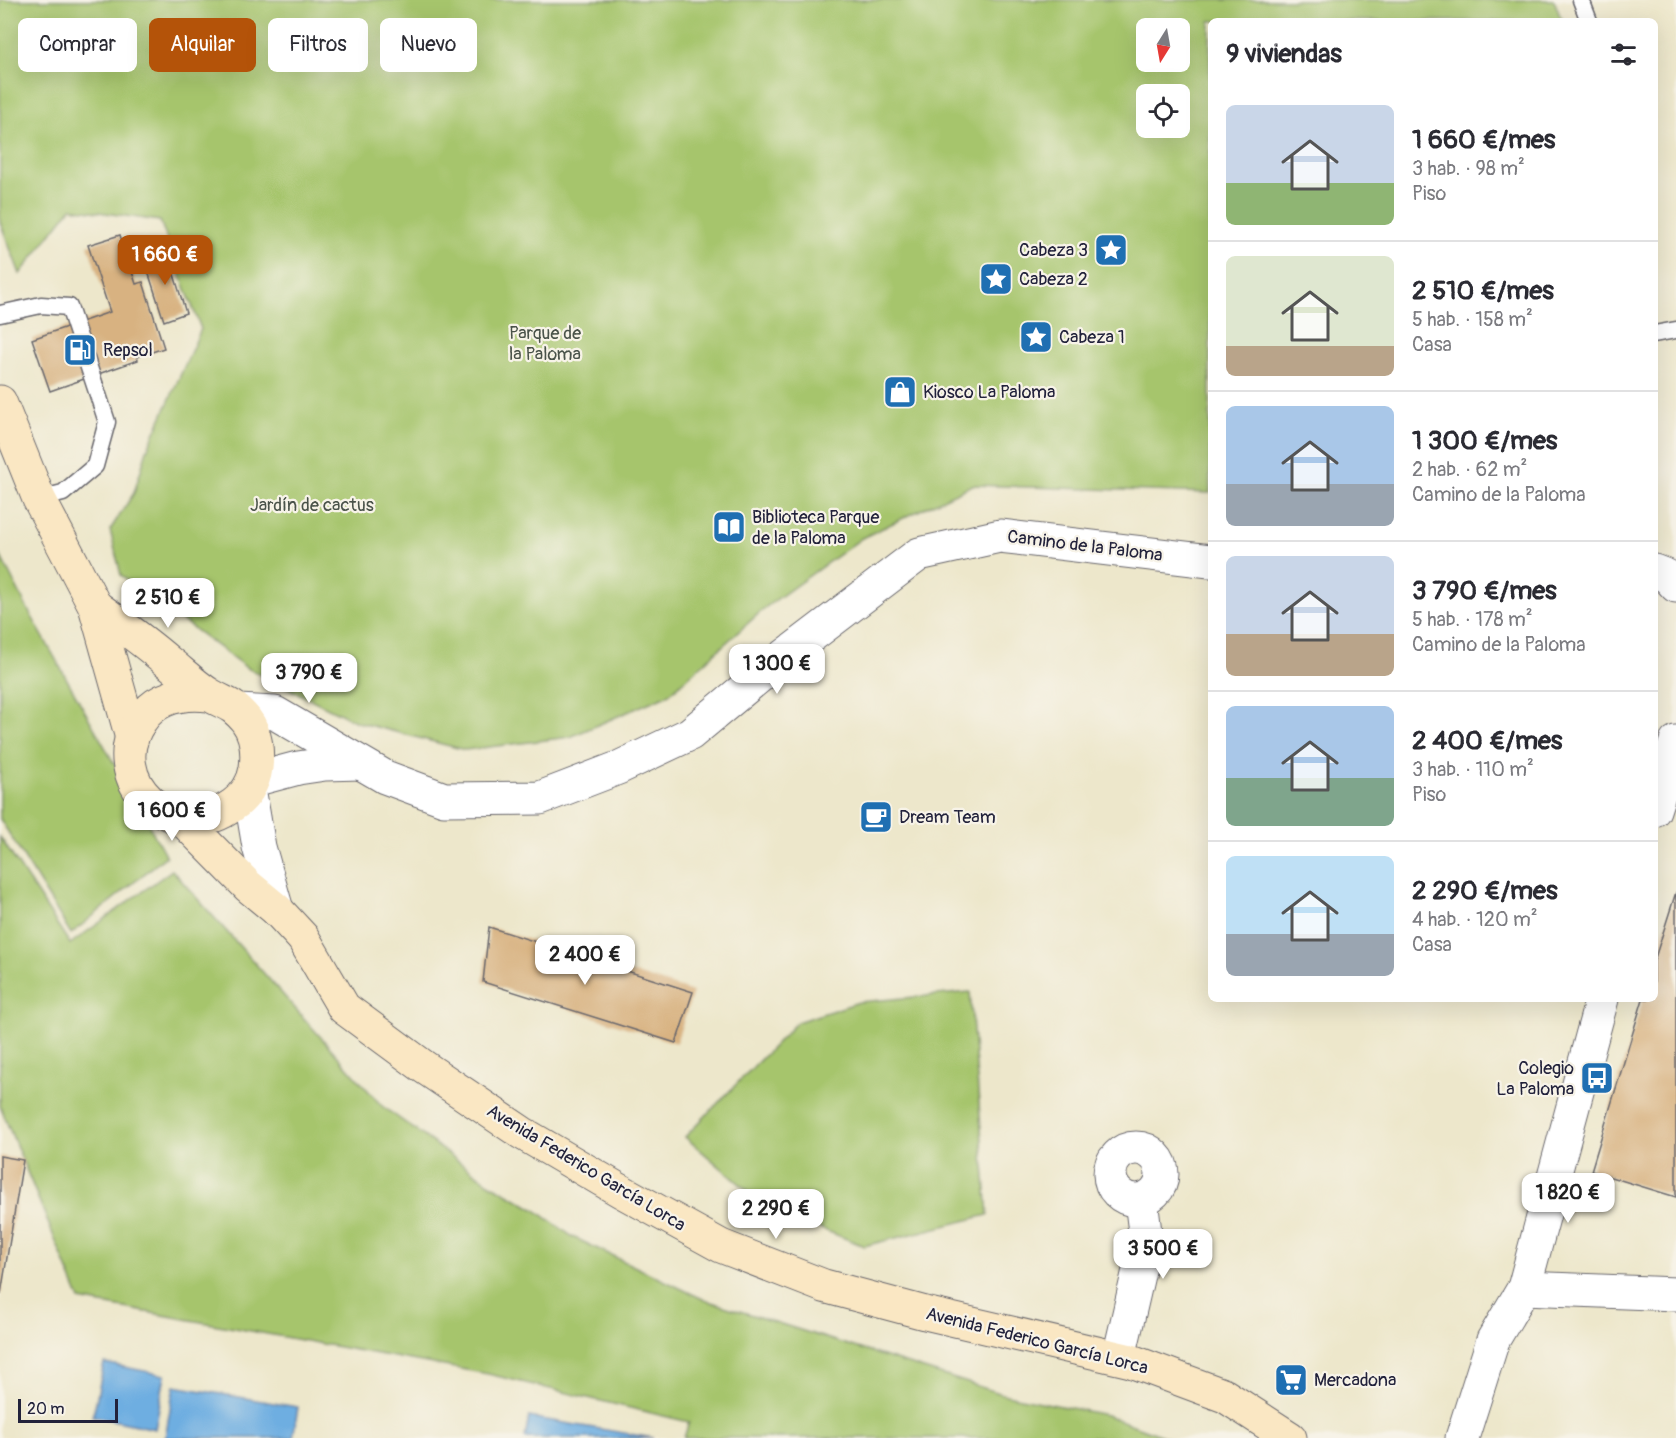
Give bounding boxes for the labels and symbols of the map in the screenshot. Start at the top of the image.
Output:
north arrow [1136,18,1190,72]
place icon: Cabeza 3 [1093,232,1129,268]
pin: 1 660 € [110,235,220,286]
place label: Cabeza 3 [1019,239,1088,262]
place icon: Cabeza 2 [978,261,1014,297]
place label: Cabeza 2 [1019,268,1088,291]
place icon: Cabeza 1 [1018,319,1054,355]
park label: Parque de la Paloma [509,322,581,366]
place label: Cabeza 1 [1059,326,1125,349]
fuel station icon: Repsol [62,332,98,368]
place label: Repsol [103,339,153,362]
shop icon: Kiosco La Paloma [882,374,918,410]
place label: Kiosco La Paloma [923,381,1055,404]
park label: Jardín de cactus [250,494,374,517]
place label: Biblioteca Parque de la Paloma [752,506,879,550]
library icon: Biblioteca Parque de la Paloma [711,509,747,545]
street label: Camino de la Paloma [1006,525,1164,567]
pin: 2 510 € [113,578,223,629]
pin: 1 300 € [722,644,832,695]
pin: 3 790 € [254,653,364,704]
pin: 1 600 € [117,791,227,842]
cafe icon: Dream Team [858,799,894,835]
place label: Dream Team [899,806,996,829]
pin: 2 400 € [530,935,640,986]
place label: Colegio La Paloma [1496,1057,1574,1101]
bus stop icon: Colegio La Paloma [1579,1060,1615,1096]
street label: Avenida Federico García Lorca [482,1099,690,1237]
pin: 1 820 € [1513,1173,1623,1224]
pin: 2 290 € [721,1189,831,1240]
pin: 3 500 € [1108,1229,1218,1280]
street label: Avenida Federico García Lorca [924,1302,1150,1380]
supermarket icon: Mercadona [1273,1362,1309,1398]
place label: Mercadona [1314,1369,1396,1392]
scale bar [18,1396,118,1424]

